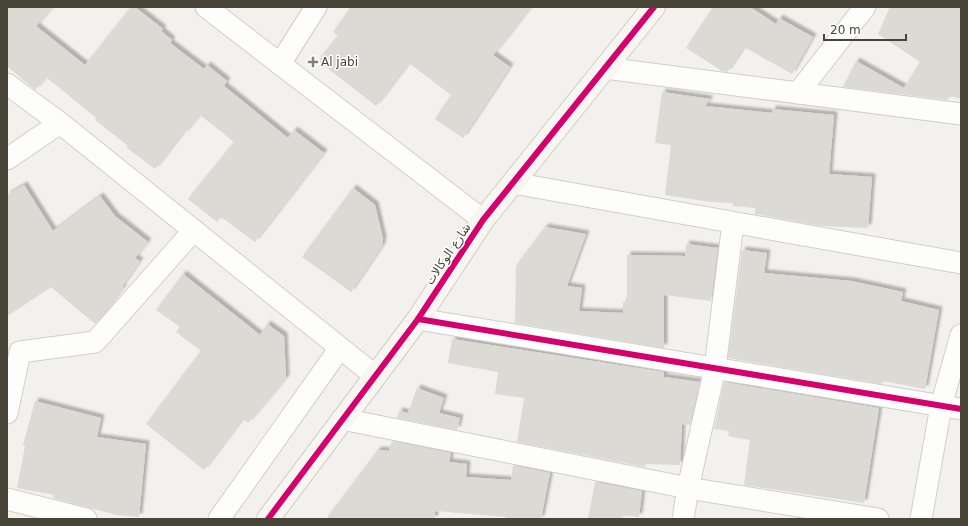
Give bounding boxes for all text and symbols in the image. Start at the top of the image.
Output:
scale bar [824,16,906,42]
text: 20 m [830,23,861,37]
place label: Al jabi [321,55,358,69]
marker: Al jabi [308,57,318,67]
street label: شارع الوكالات [422,221,475,288]

